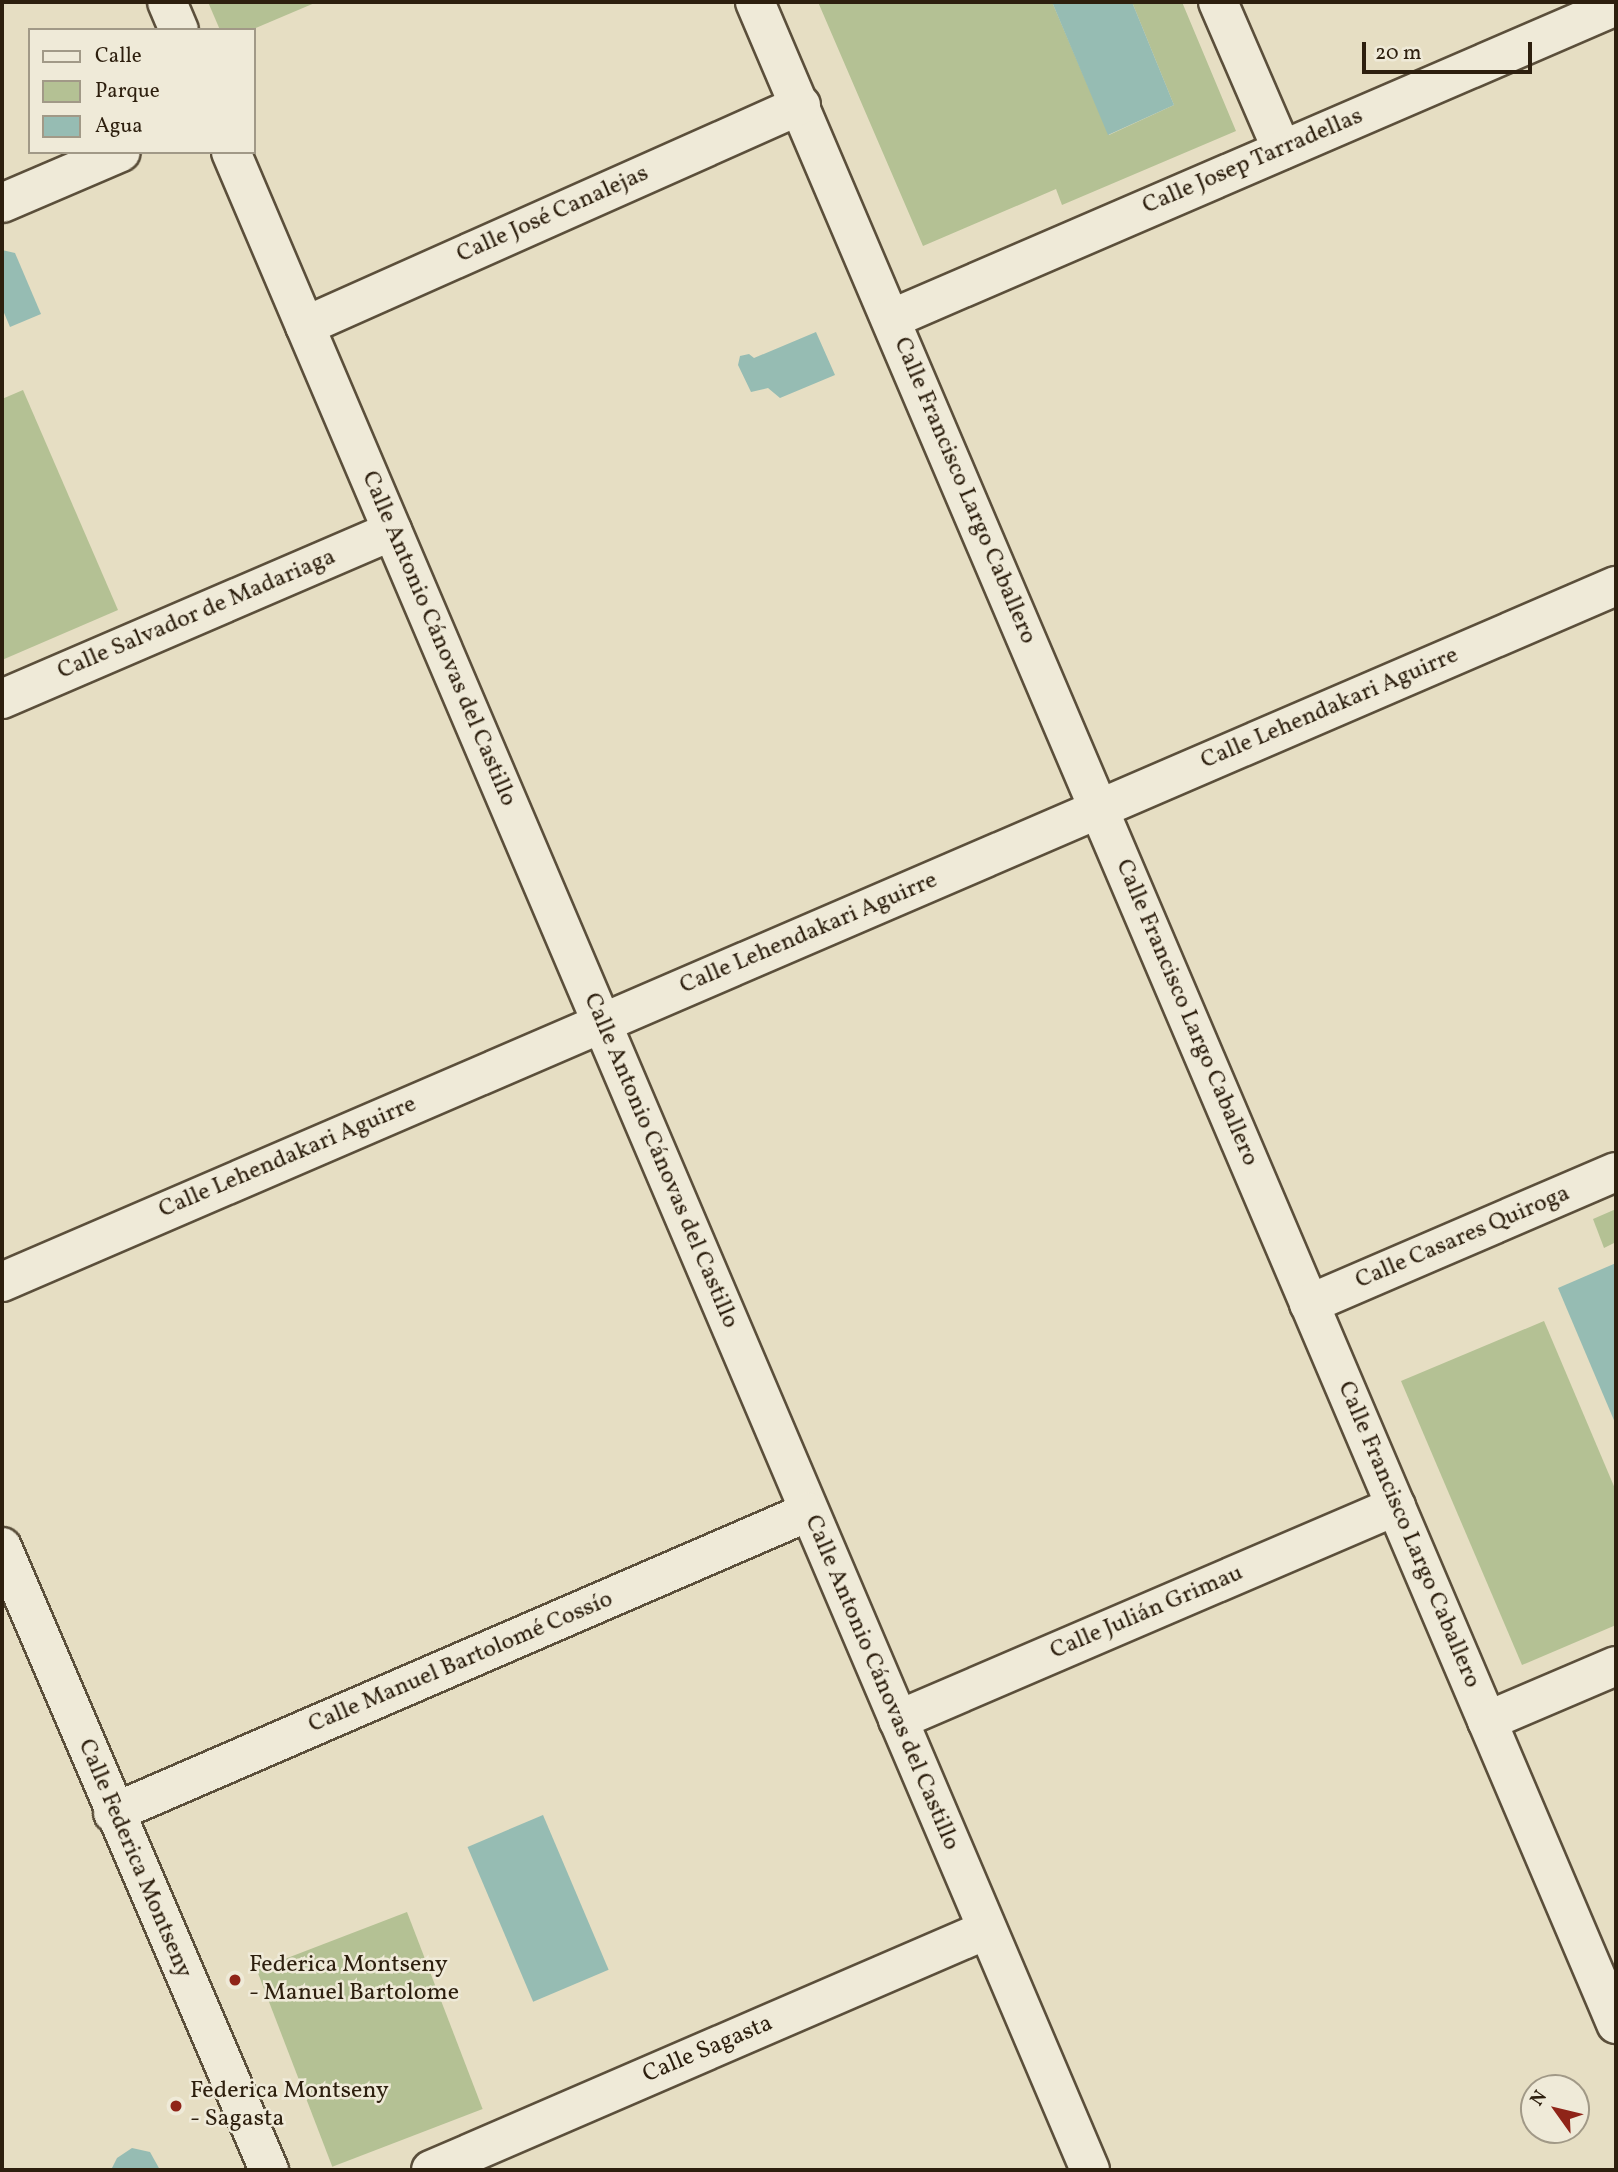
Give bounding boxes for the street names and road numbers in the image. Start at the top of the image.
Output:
street label: Calle Josep Tarradellas [1138,102,1368,222]
street label: Calle José Canalejas [453,160,653,270]
street label: Calle Francisco Largo Caballero [886,333,1042,649]
street label: Calle Antonio Cánovas del Castillo [354,467,522,811]
street label: Calle Salvador de Madariaga [54,543,340,687]
street label: Calle Lehendakari Aguirre [1197,642,1463,776]
street label: Calle Francisco Largo Caballero [1108,855,1264,1171]
street label: Calle Lehendakari Aguirre [676,867,942,1001]
street label: Calle Antonio Cánovas del Castillo [576,989,744,1333]
street label: Calle Lehendakari Aguirre [155,1091,421,1225]
street label: Calle Casares Quiroga [1352,1180,1574,1296]
street label: Calle Francisco Largo Caballero [1330,1377,1486,1693]
street label: Calle Antonio Cánovas del Castillo [797,1511,965,1855]
street label: Calle Julián Grimau [1046,1559,1248,1667]
street label: Calle Manuel Bartolomé Cossío [305,1586,617,1740]
street label: Calle Federica Montseny [71,1735,197,1983]
street label: Calle Sagasta [639,2010,777,2090]

